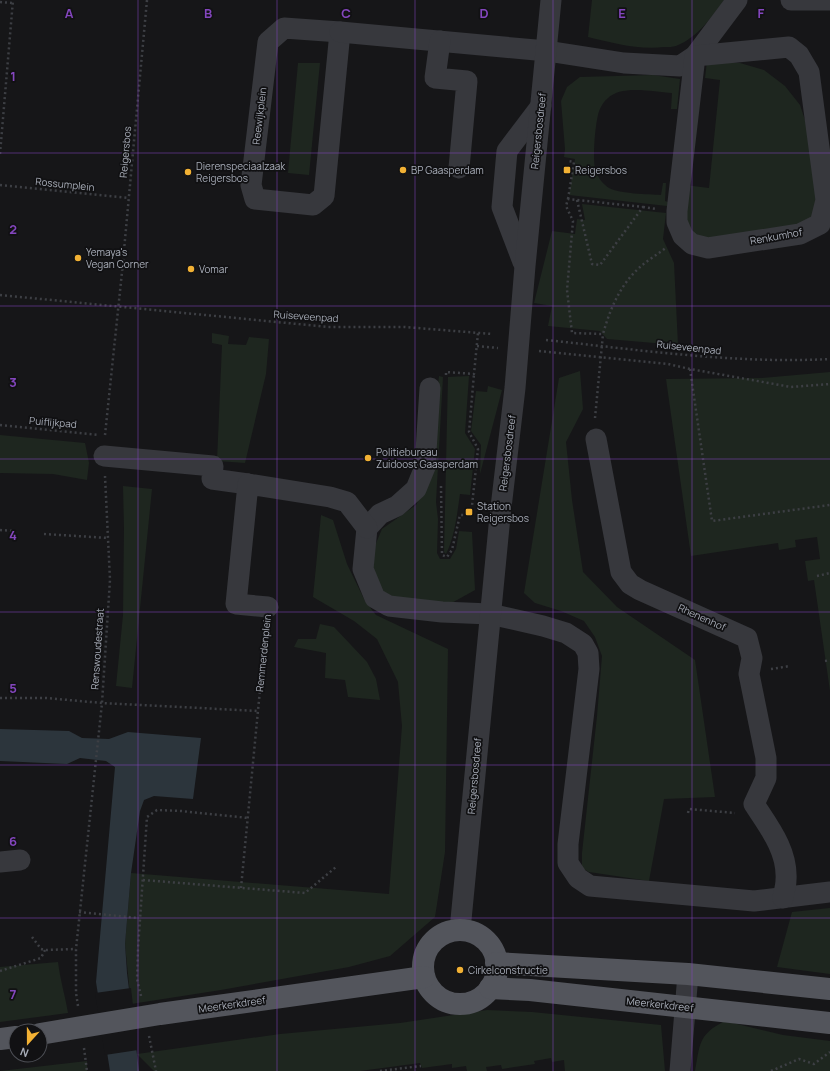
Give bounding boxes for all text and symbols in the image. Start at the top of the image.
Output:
text: A [65,4,74,22]
text: B [204,4,212,22]
text: C [341,4,351,22]
text: D [479,4,489,22]
text: E [618,4,626,22]
text: F [758,4,765,22]
text: 1 [10,67,16,85]
street label: Reewijkplein [249,86,269,145]
street label: Reigersbosdreef [527,92,549,170]
street label: Reigersbos [116,126,134,178]
place label: Dierenspeciaalzaak Reigersbos [196,159,286,185]
place label: BP Gaasperdam [411,163,484,177]
place label: Reigersbos [575,163,627,177]
marker: BP Gaasperdam [398,165,408,175]
marker: Reigersbos [562,165,572,175]
marker: Dierenspeciaalzaak Reigersbos [183,167,193,177]
street label: Rossumplein [35,174,95,194]
text: 2 [9,220,17,238]
street label: Renkumhof [749,224,804,247]
place label: Yemaya's Vegan Corner [86,245,149,271]
marker: Yemaya's Vegan Corner [73,253,83,263]
place label: Vomar [199,262,228,276]
marker: Vomar [186,264,196,274]
street label: Ruiseveenpad [273,307,339,325]
street label: Ruiseveenpad [656,337,722,357]
text: 3 [9,373,17,391]
street label: Puiflijkpad [29,413,77,431]
street label: Reigersbosdreef [495,414,519,492]
place label: Politiebureau Zuidoost Gaasperdam [376,445,478,471]
marker: Politiebureau Zuidoost Gaasperdam [363,453,373,463]
place label: Station Reigersbos [477,499,529,525]
marker: Station Reigersbos [464,507,474,517]
text: 4 [9,526,17,544]
street label: Rhenenhof [676,600,729,634]
street label: Renswoudestraat [87,608,107,690]
street label: Remmerdenplein [252,613,274,693]
text: 5 [9,679,17,697]
street label: Reigersbosdreef [464,737,484,815]
text: 6 [9,832,17,850]
place label: Cirkelconstructie [468,963,548,977]
marker: Cirkelconstructie [455,965,465,975]
text: 7 [10,985,17,1003]
street label: Meerkerkdreef [198,992,267,1016]
street label: Meerkerkdreef [626,994,695,1015]
north arrow [8,1023,48,1063]
text: N [18,1044,31,1061]

